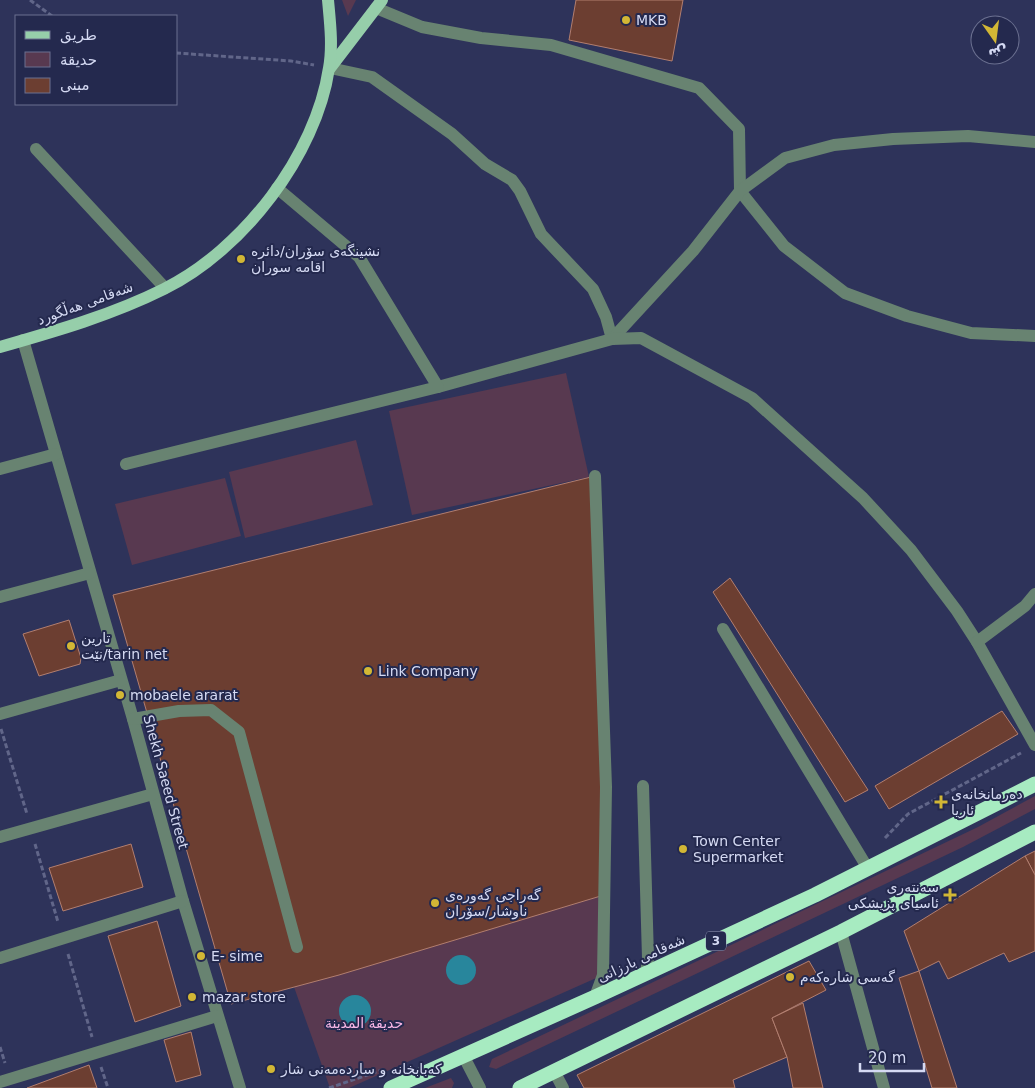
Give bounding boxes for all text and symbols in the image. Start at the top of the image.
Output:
place label: MKB [636,12,667,28]
marker: MKB [620,14,632,26]
legend [15,15,178,105]
north arrow [970,15,1020,65]
text: طريق [60,26,97,44]
text: ش [987,43,1009,63]
text: حديقة [60,51,97,69]
text: مبنى [60,76,90,94]
place label: نشینگەی سۆران/دائرە اقامە سوران [251,243,380,276]
marker: نشینگەی سۆران/دائرە اقامە سوران [235,253,247,265]
street label: شەقامی ھەڵگورد [34,277,136,329]
place label: تارین نێت/tarin net [81,630,168,662]
marker: تارین نێت/tarin net [65,640,77,652]
place label: Link Company [378,663,478,679]
marker: Link Company [362,665,374,677]
place label: mobaele ararat [130,687,238,703]
marker: mobaele ararat [114,689,126,701]
street label: Shekh Saeed Street [140,713,192,851]
place label: دەرمانخانەی ئاریا [951,786,1023,819]
marker: دەرمانخانەی ئاریا [935,796,947,808]
place label: Town Center Supermarket [692,833,784,865]
marker: Town Center Supermarket [677,843,689,855]
place label: سەنتەری ئاسیای پزیشکی [848,879,939,912]
place label: گەراجی گەورەی ناوشار/سۆران [445,887,541,920]
marker: سەنتەری ئاسیای پزیشکی [943,888,957,902]
marker: گەراجی گەورەی ناوشار/سۆران [429,897,441,909]
street label: شەقامی بارزانی [595,931,688,986]
road number: 3 [706,931,726,950]
place label: E- sime [211,948,263,964]
marker: E- sime [195,950,207,962]
place label: گەسی شارەکەم [800,969,895,986]
marker: گەسی شارەکەم [784,971,796,983]
place label: mazar store [202,989,286,1005]
marker: mazar store [186,991,198,1003]
park label: حديقة المدينة [325,1015,403,1031]
scale bar [860,1040,924,1072]
text: 20 m [868,1049,906,1067]
place label: کەبابخانە و ساردەمەنی شار [280,1061,442,1078]
marker: کەبابخانە و ساردەمەنی شار [265,1063,277,1075]

